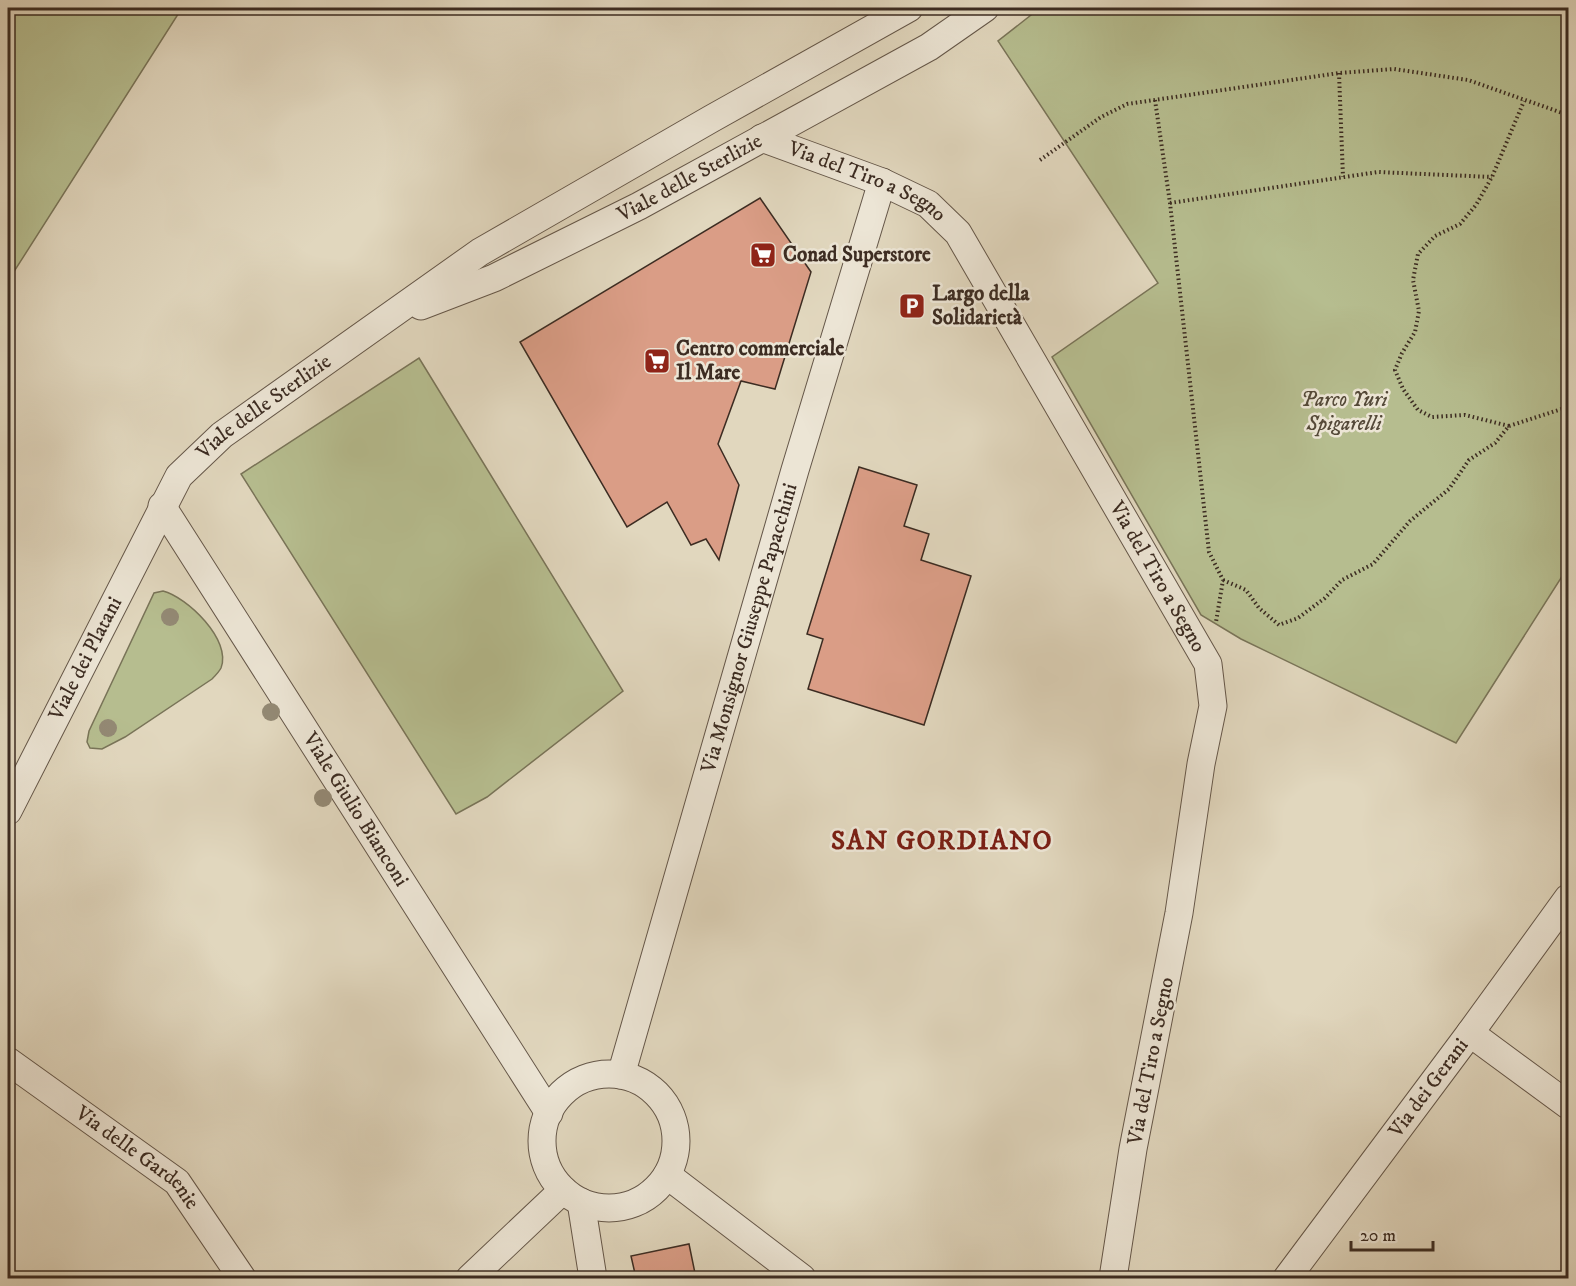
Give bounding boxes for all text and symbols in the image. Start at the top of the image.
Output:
street label: Viale delle Sterlizie [612,128,767,228]
street label: Via del Tiro a Segno [784,135,952,227]
supermarket icon: Conad Superstore [748,240,778,270]
place label: Conad Superstore [783,242,931,268]
place label: Largo della Solidarietà [932,281,1031,331]
parking icon: Largo della Solidarietà [897,291,927,321]
place label: Centro commerciale Il Mare [676,336,845,386]
supermarket icon: Centro commerciale Il Mare [642,346,672,376]
street label: Viale delle Sterlizie [191,348,337,466]
park label: Parco Yuri Spigarelli [1301,387,1389,437]
street label: Via Monsignor Giuseppe Papacchini [695,480,803,777]
street label: Via del Tiro a Segno [1103,496,1211,657]
street label: Viale dei Platani [43,592,128,726]
street label: Viale Giulio Bianconi [296,727,414,891]
district label: SAN GORDIANO [831,824,1053,858]
street label: Via del Tiro a Segno [1122,975,1180,1148]
street label: Via dei Gerani [1383,1033,1474,1144]
street label: Via delle Gardenie [69,1100,205,1215]
scale bar [1351,1214,1434,1252]
text: 20 m [1360,1225,1396,1247]

